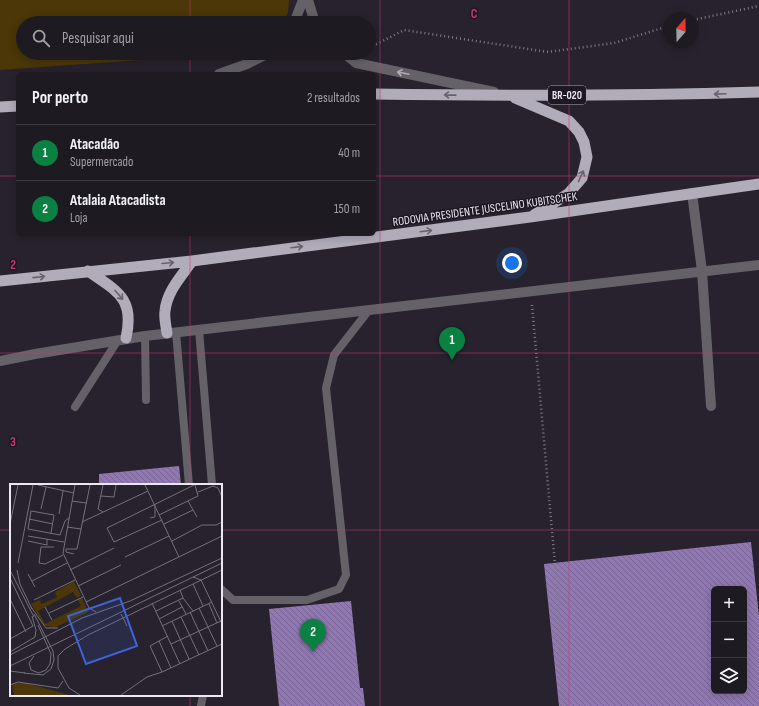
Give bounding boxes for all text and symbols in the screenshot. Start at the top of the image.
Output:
text: C [471,6,478,22]
north arrow [663,12,699,48]
search box [16,16,376,60]
icon: search [30,27,52,49]
text: Pesquisar aqui [62,29,134,48]
one-way arrow [397,68,410,76]
road number: BR-020 [548,86,586,104]
text: Por perto [32,88,88,108]
text: 2 resultados [307,90,360,106]
one-way arrow [714,90,727,97]
one-way arrow [444,91,457,99]
text: Atacadão [70,135,120,154]
text: 1 [42,145,48,161]
text: 40 m [338,145,360,161]
text: Supermercado [70,154,133,170]
one-way arrow [578,170,585,182]
street label: RODOVIA PRESIDENTE JUSCELINO KUBITSCHEK [392,189,579,230]
text: Atalaia Atacadista [70,191,166,210]
text: 2 [42,201,48,217]
text: 150 m [334,201,360,217]
text: Loja [70,210,87,226]
one-way arrow [419,227,432,235]
one-way arrow [290,244,303,251]
your location [502,253,522,273]
text: 2 [10,257,16,273]
one-way arrow [161,260,174,267]
one-way arrow [32,273,45,280]
one-way arrow [115,289,124,300]
pin: 1 [439,327,465,360]
text: 3 [10,434,16,450]
inset map [10,484,222,696]
map controls [711,586,747,694]
button: + [711,586,747,622]
pin: 2 [300,619,326,652]
button: − [711,622,747,658]
button: layers [711,658,747,694]

